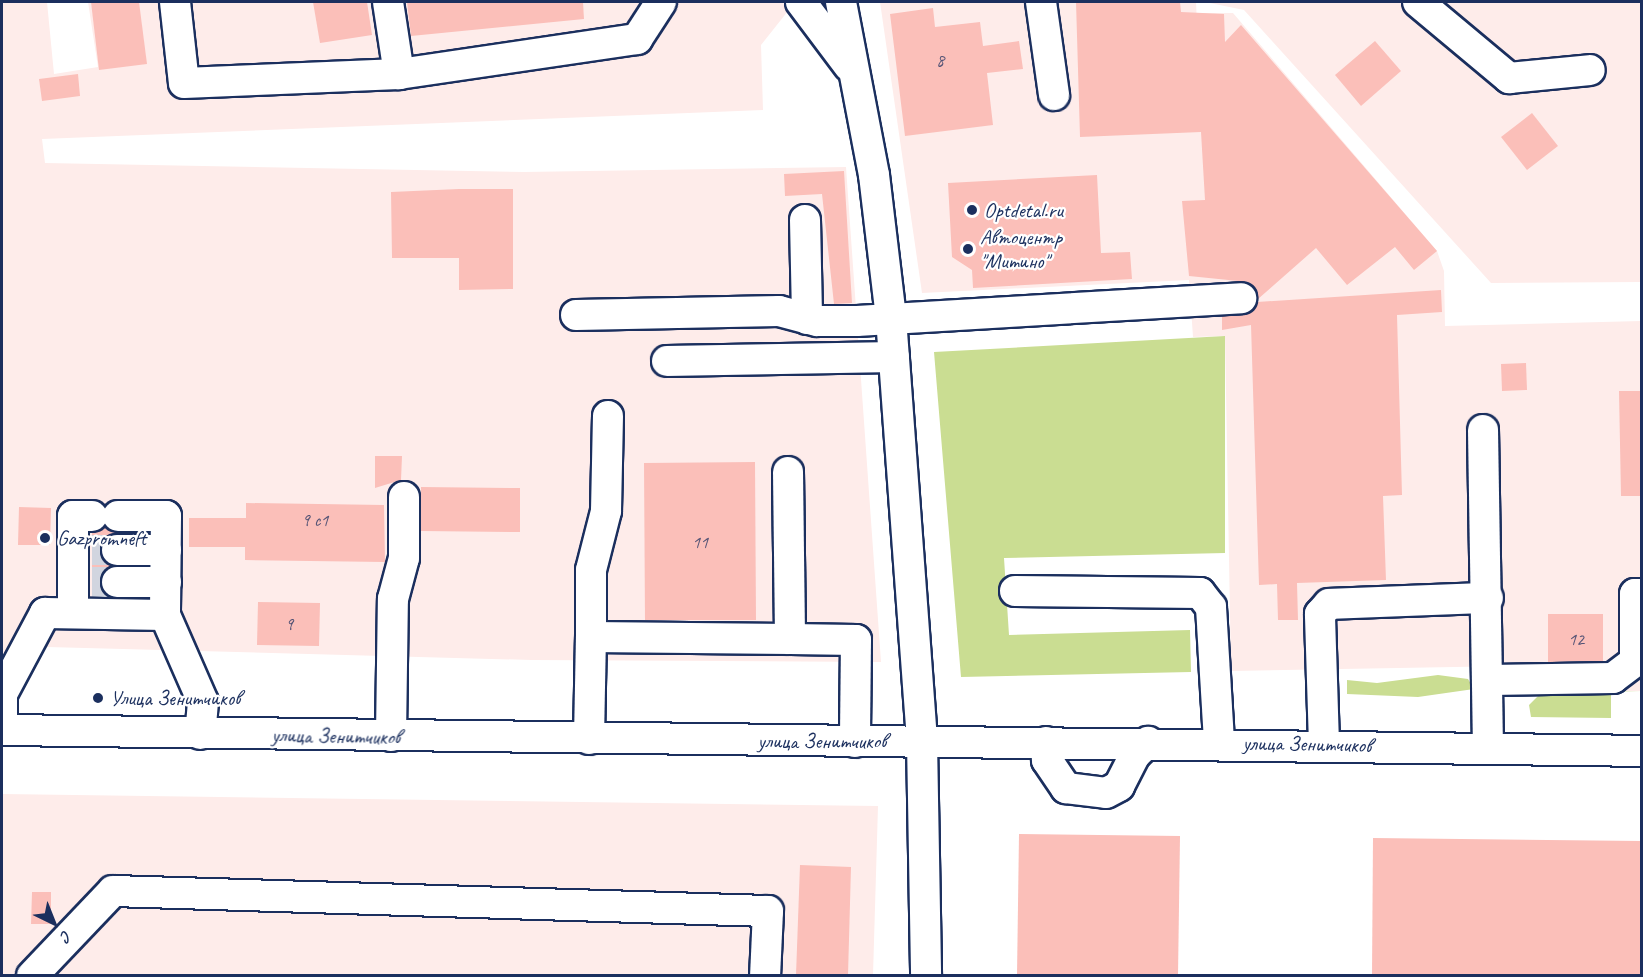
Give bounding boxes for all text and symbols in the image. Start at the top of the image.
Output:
house number: 8 [936,49,944,71]
place label: Optdetal.ru [984,197,1063,223]
marker: Optdetal.ru [965,203,979,217]
place label: Автоцентр "Митино" [980,224,1062,274]
marker: Автоцентр "Митино" [961,242,975,256]
house number: 9 с1 [302,509,328,531]
place label: Gazpromneft [57,525,146,551]
marker: Gazpromneft [38,531,52,545]
house number: 11 [692,531,708,553]
house number: 9 [285,613,293,635]
house number: 12 [1568,628,1584,650]
place label: Улица Зенитчиков [110,685,241,711]
marker: Улица Зенитчиков [91,691,105,705]
street label: улица Зенитчиков [271,722,401,750]
street label: улица Зенитчиков [757,728,887,754]
street label: улица Зенитчиков [1242,730,1372,758]
north arrow [24,893,84,953]
text: С [57,926,76,946]

